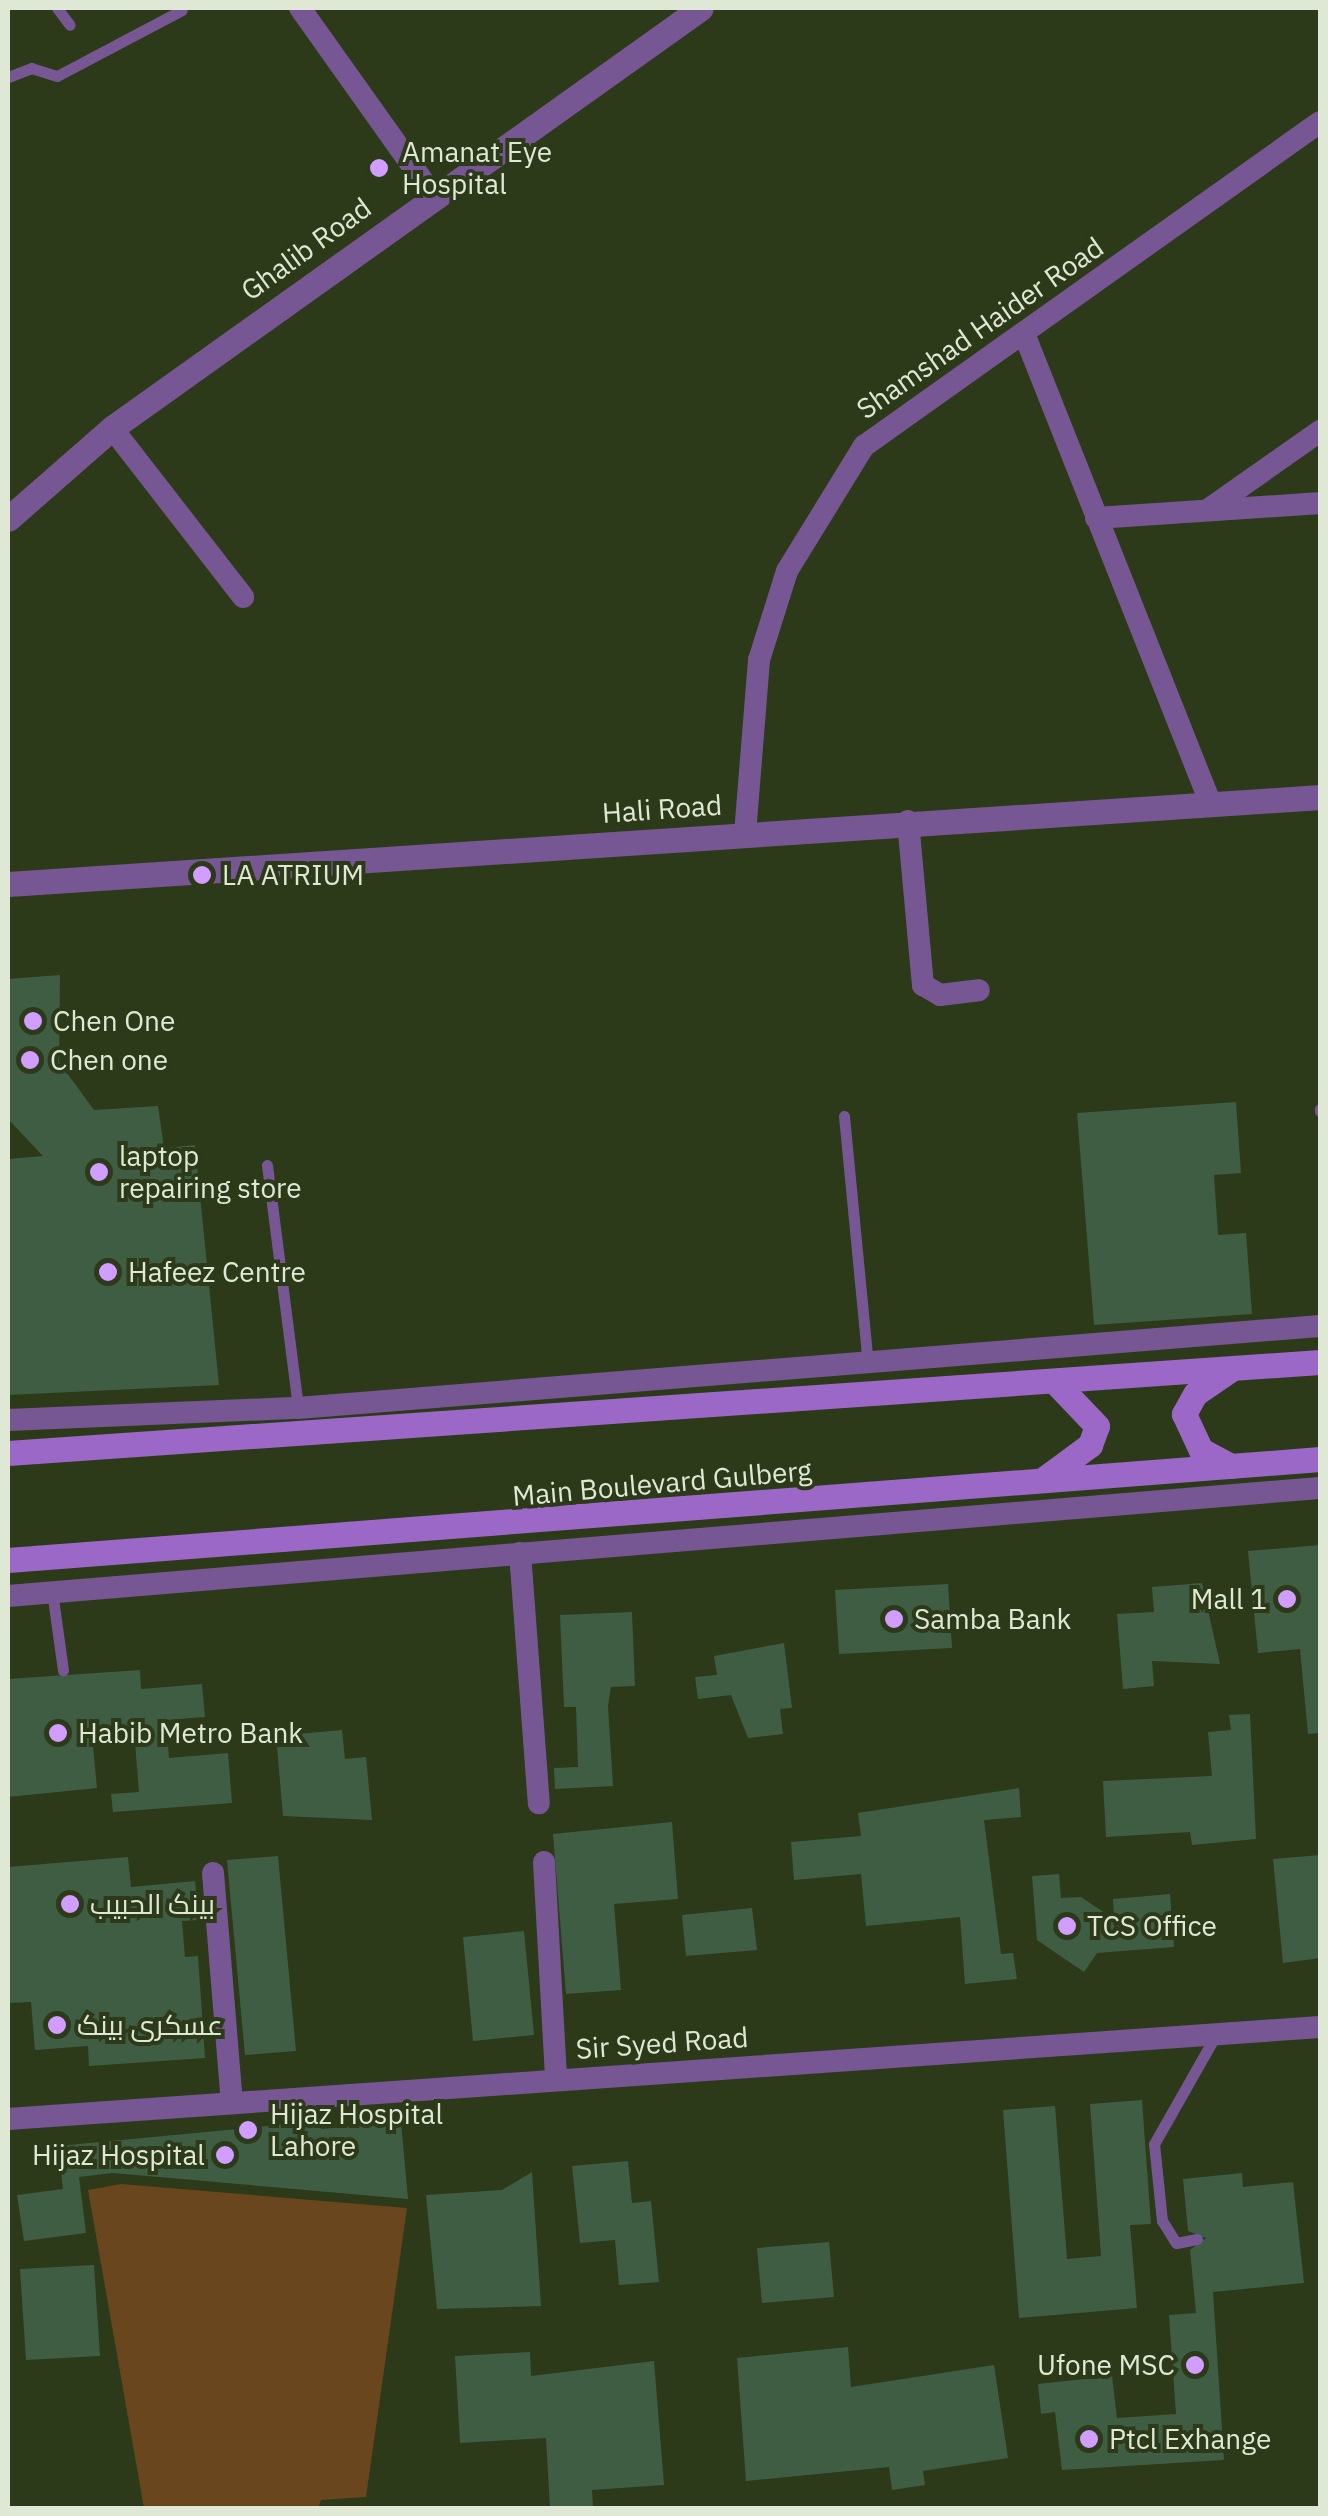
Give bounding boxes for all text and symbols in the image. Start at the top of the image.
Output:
place label: Amanat Eye Hospital [402,135,552,201]
marker: Amanat Eye Hospital [366,155,392,181]
street label: Ghalib Road [235,191,377,307]
street label: Shamshad Haider Road [850,230,1110,426]
street label: Hali Road [601,788,723,830]
place label: LA ATRIUM [222,858,364,892]
marker: LA ATRIUM [191,864,213,886]
place label: Chen One [53,1004,175,1038]
marker: Chen One [22,1010,44,1032]
place label: Chen one [50,1043,168,1077]
marker: Chen one [19,1049,41,1071]
place label: laptop repairing store [119,1139,302,1205]
marker: laptop repairing store [88,1161,110,1183]
place label: Hafeez Centre [128,1255,306,1289]
marker: Hafeez Centre [97,1261,119,1283]
street label: Main Boulevard Gulberg [511,1453,813,1513]
place label: Mall 1 [1191,1582,1267,1616]
marker: Mall 1 [1276,1588,1298,1610]
place label: Samba Bank [914,1602,1071,1636]
marker: Samba Bank [883,1608,905,1630]
place label: Habib Metro Bank [78,1716,303,1750]
marker: Habib Metro Bank [47,1722,69,1744]
place label: بينک الحبيب [90,1887,215,1921]
marker: بينک الحبيب [59,1893,81,1915]
place label: TCS Office [1087,1909,1217,1943]
marker: TCS Office [1056,1915,1078,1937]
place label: عسکری بینک [77,2008,223,2042]
marker: عسکری بینک [46,2014,68,2036]
street label: Sir Syed Road [575,2020,749,2066]
place label: Hijaz Hospital Lahore [270,2097,443,2163]
marker: Hijaz Hospital Lahore [235,2117,261,2143]
place label: Hijaz Hospital [32,2138,205,2172]
marker: Hijaz Hospital [214,2144,236,2166]
place label: Ufone MSC [1037,2348,1175,2382]
marker: Ufone MSC [1184,2354,1206,2376]
place label: Ptcl Exhange [1109,2422,1271,2456]
marker: Ptcl Exhange [1078,2428,1100,2450]

